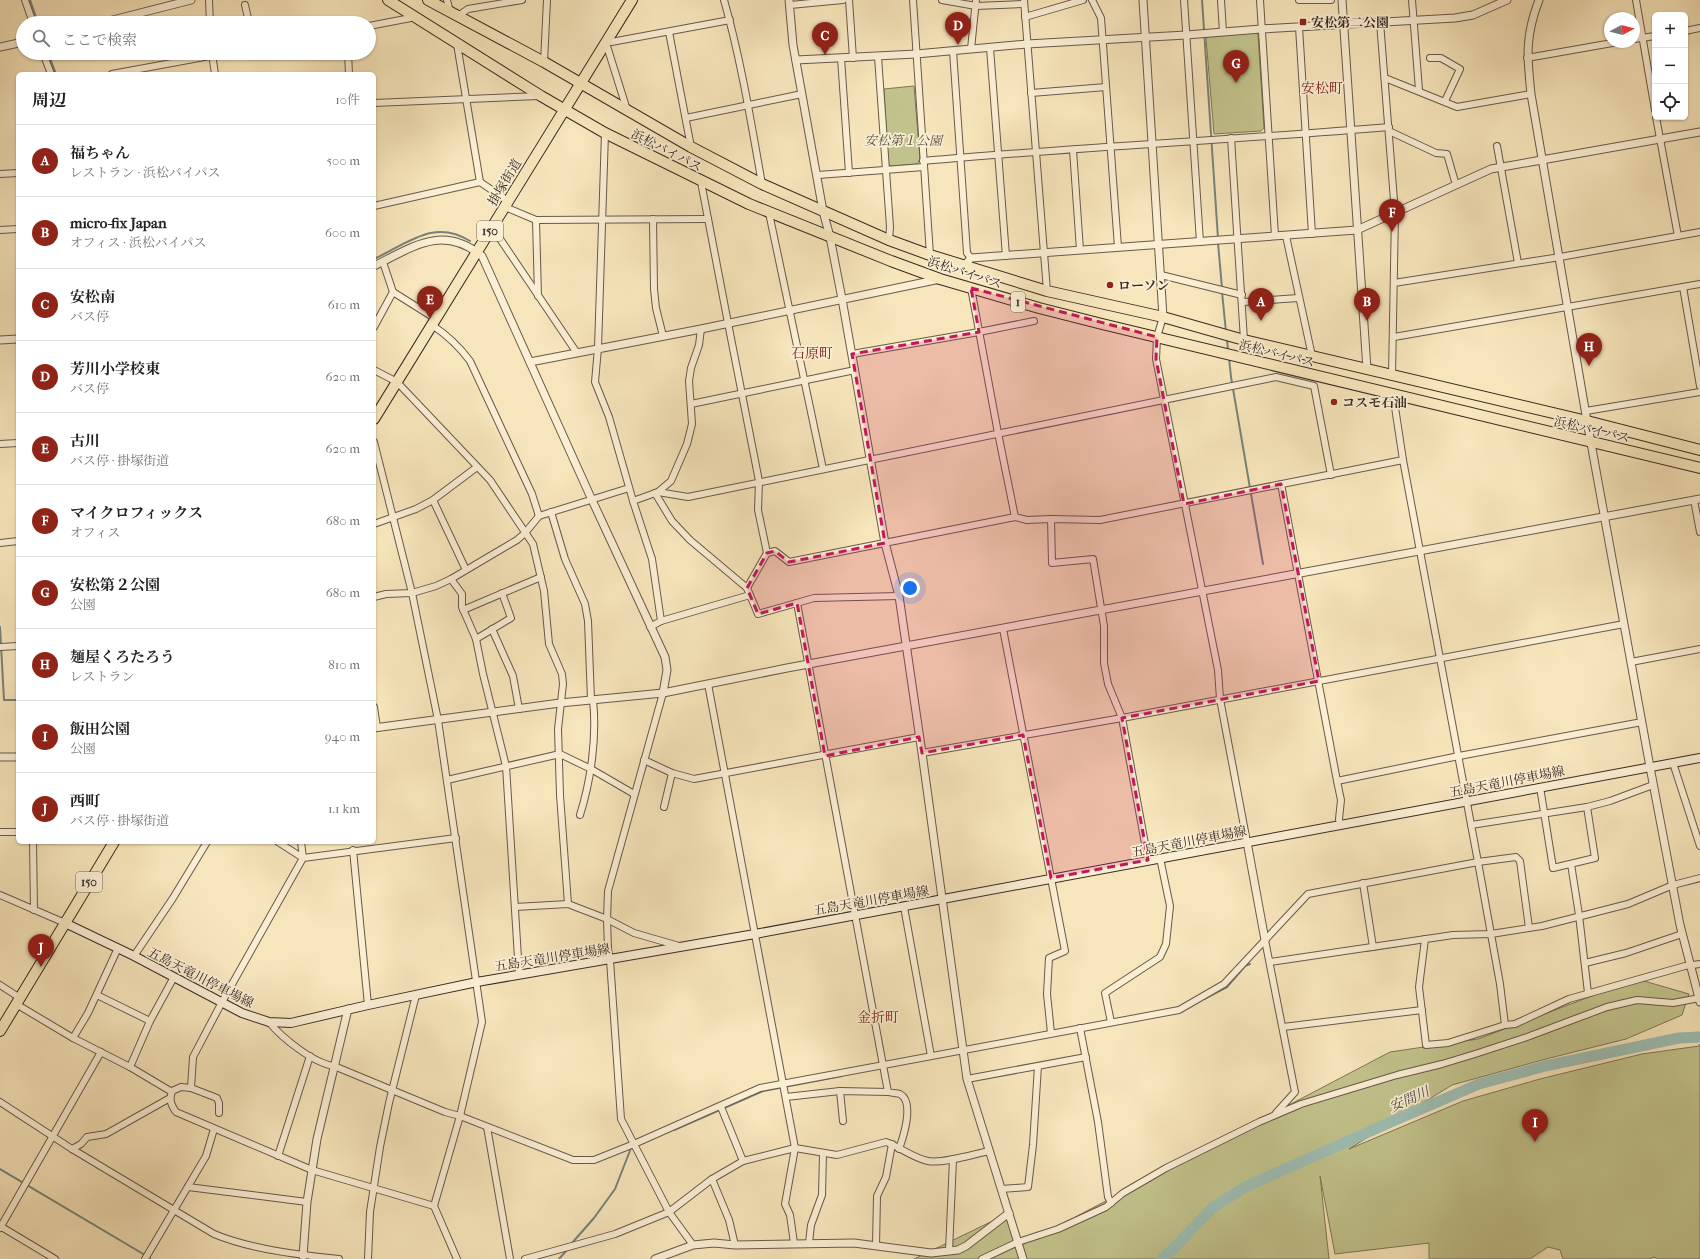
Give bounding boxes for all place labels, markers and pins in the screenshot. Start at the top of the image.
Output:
pin: D [945,12,971,45]
place label: 安松第二公園 [1311,15,1389,30]
marker: 安松第二公園 [1298,17,1308,27]
pin: C [812,22,838,55]
pin: G [1223,50,1249,83]
pin: F [1379,199,1405,232]
place label: ローソン [1118,278,1169,293]
marker: ローソン [1105,280,1115,290]
pin: E [417,286,443,319]
pin: A [1248,288,1274,321]
pin: B [1354,288,1380,321]
pin: H [1576,333,1602,366]
place label: コスモ石油 [1342,395,1407,410]
marker: コスモ石油 [1329,397,1339,407]
pin: J [28,934,54,967]
pin: I [1522,1109,1548,1142]

